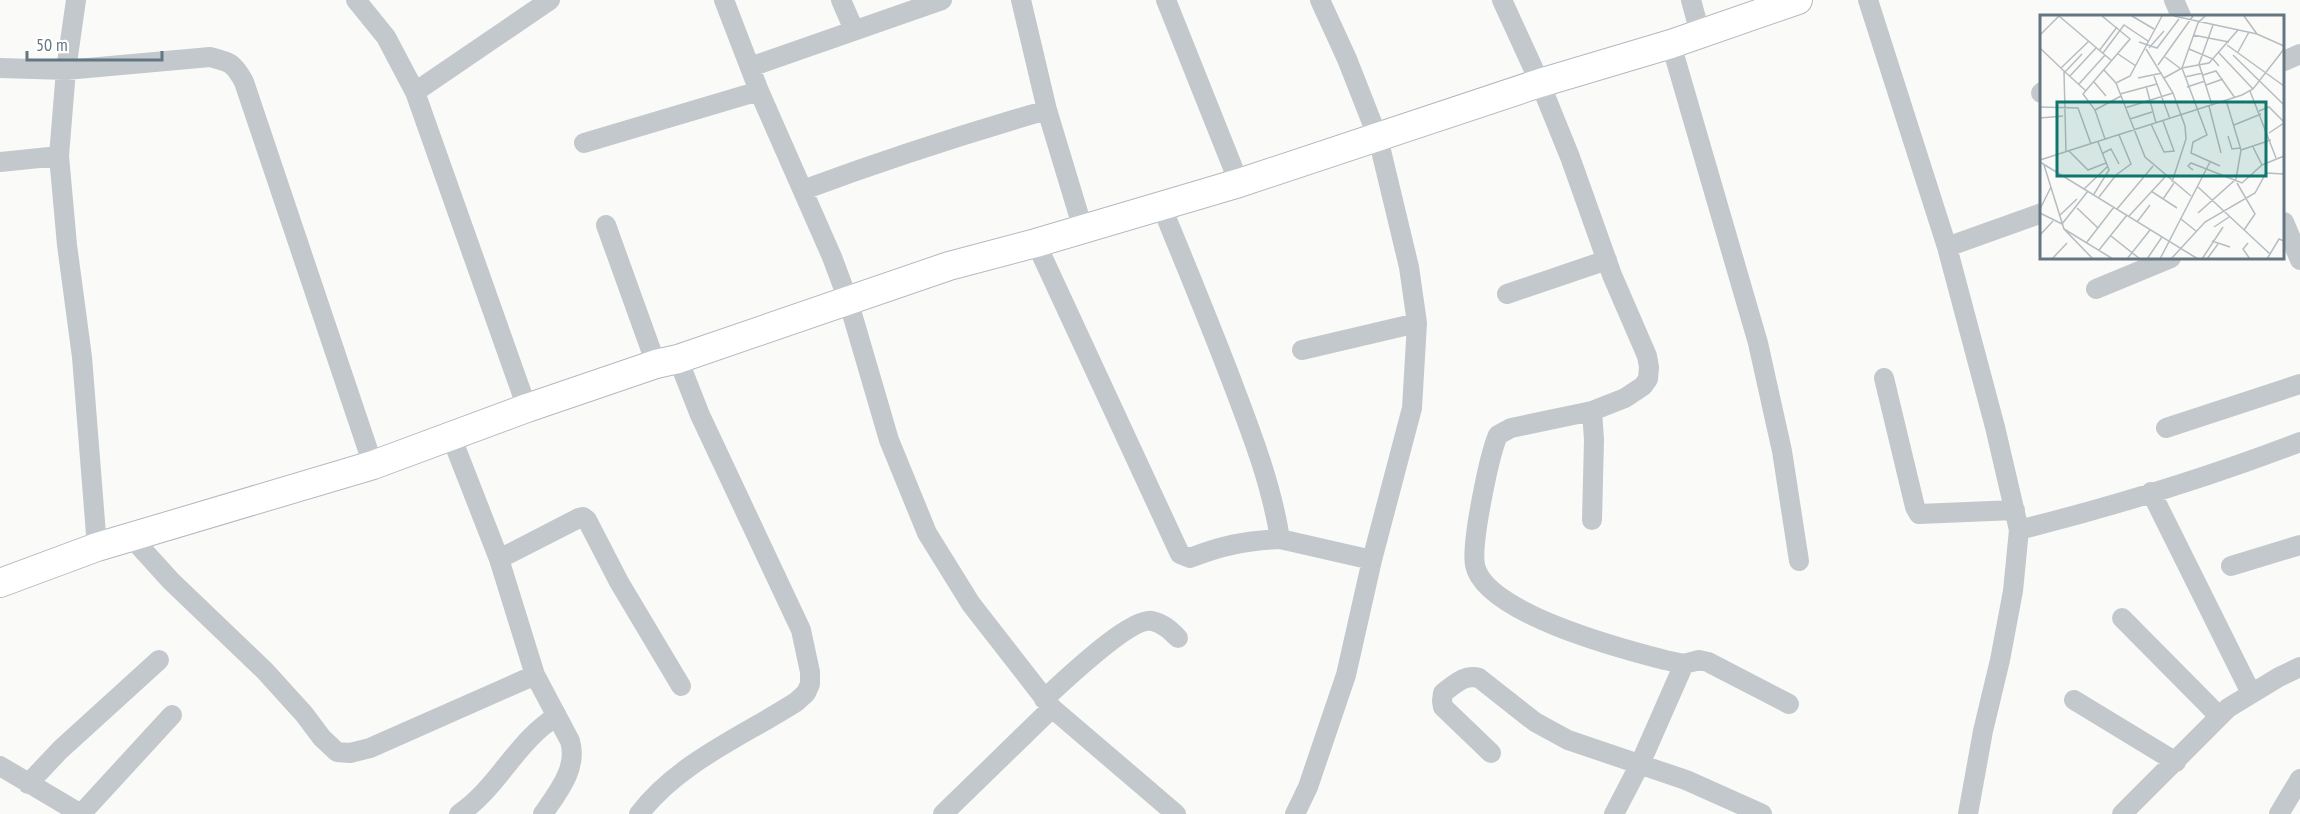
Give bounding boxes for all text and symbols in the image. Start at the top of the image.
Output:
inset map [2040,15,2285,260]
scale bar [27,24,162,62]
text: 50 m [36,33,68,56]

